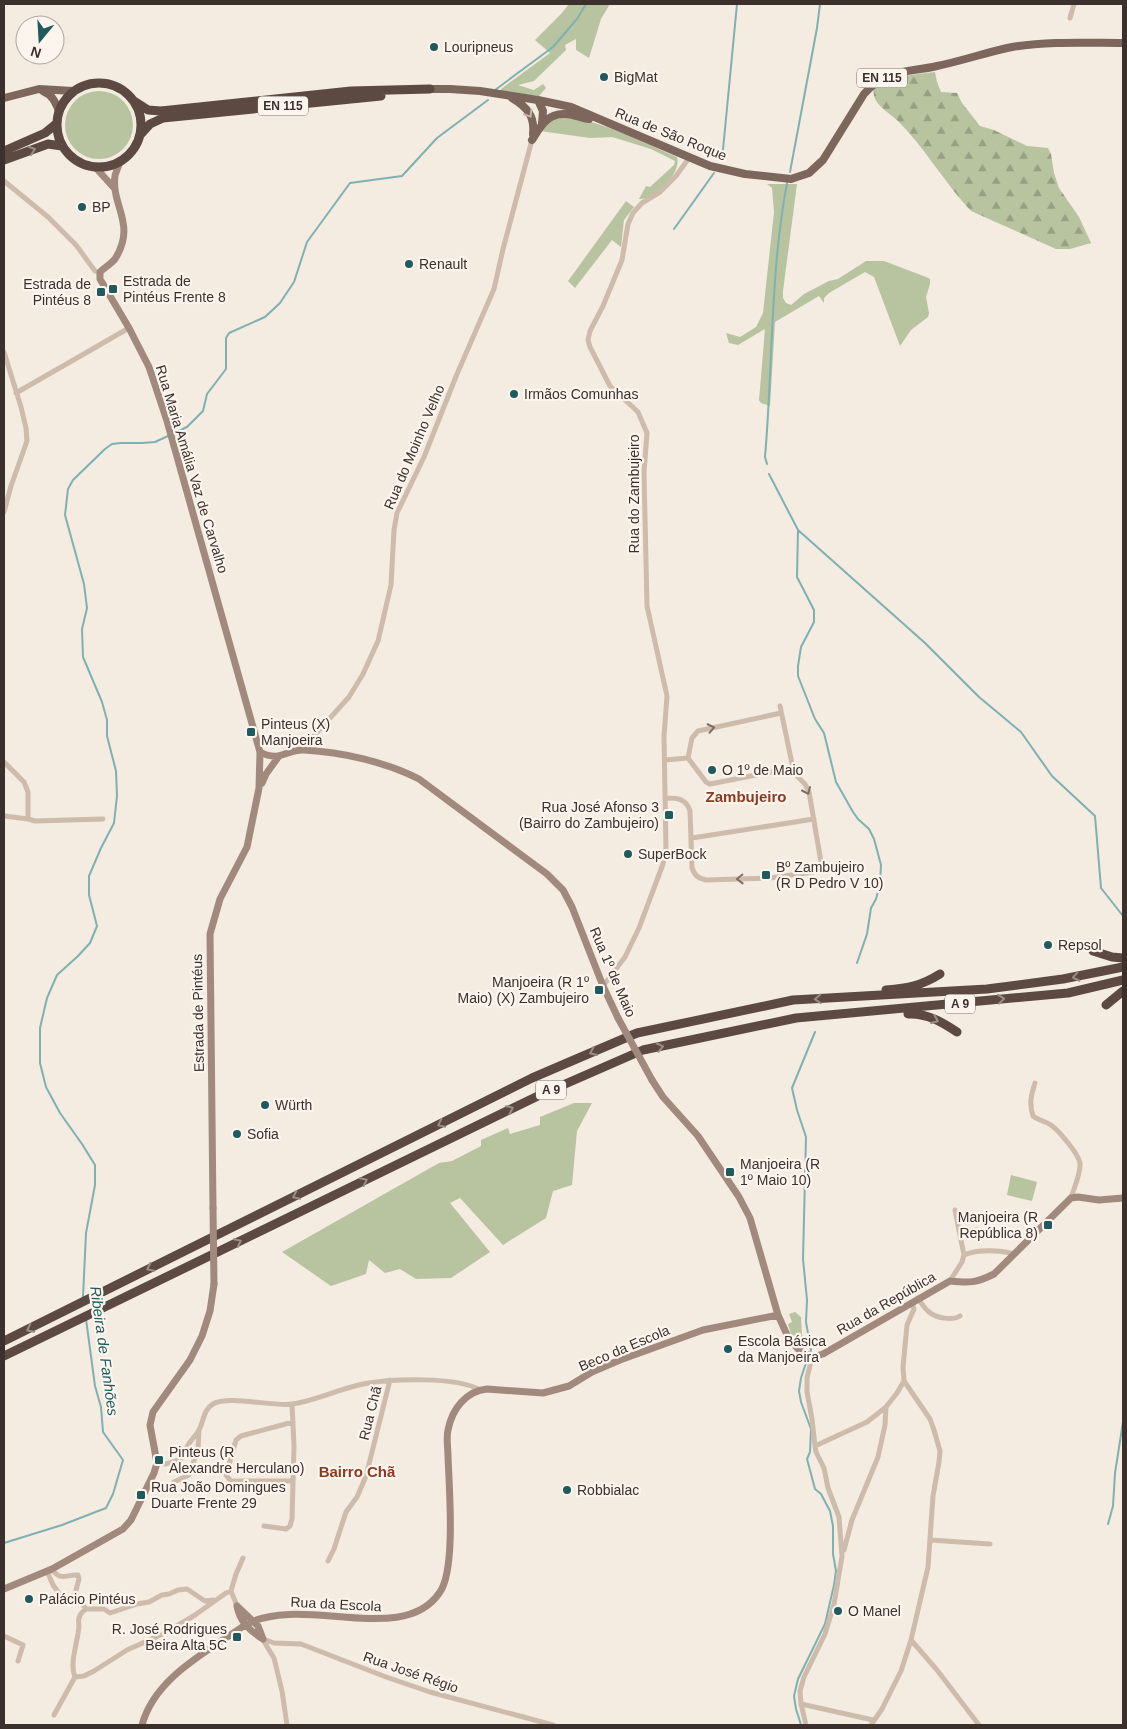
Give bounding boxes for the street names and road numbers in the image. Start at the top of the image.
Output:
road number: EN 115 [857,68,907,88]
road number: EN 115 [258,96,308,115]
street label: Rua de São Roque [613,104,729,164]
street label: Rua Maria Amália Vaz de Carvalho [153,363,231,575]
street label: Rua do Moinho Velho [380,382,448,512]
street label: Rua do Zambujeiro [626,434,642,554]
street label: Rua 1º de Maio [587,925,639,1020]
street label: Estrada de Pintéus [189,954,207,1072]
road number: A 9 [945,994,975,1014]
road number: A 9 [536,1080,566,1100]
street label: Rua da República [834,1268,938,1338]
street label: Beco da Escola [576,1322,672,1374]
street label: Rua Chã [356,1384,384,1442]
street label: Rua da Escola [290,1594,382,1614]
street label: Rua José Régio [361,1648,461,1696]

